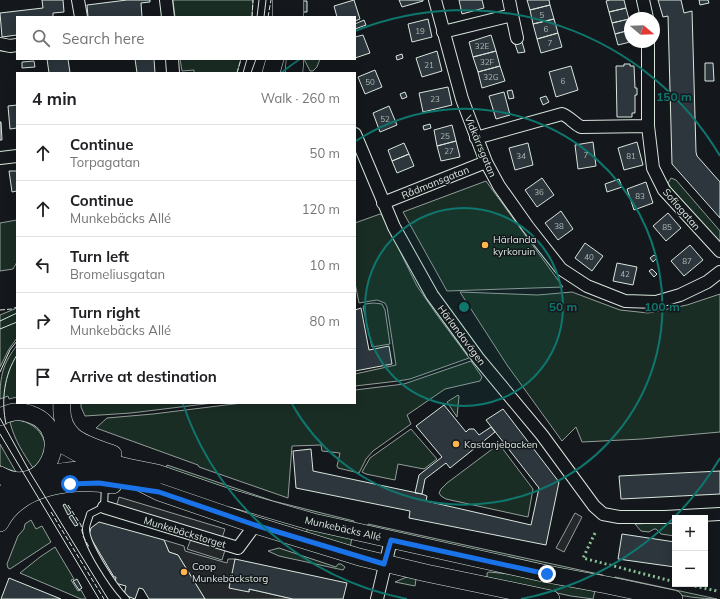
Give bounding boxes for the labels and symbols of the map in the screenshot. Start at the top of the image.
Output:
house number: 5 [540,10,545,20]
north arrow [624,12,660,48]
house number: 6 [544,24,549,34]
house number: 19 [415,26,425,36]
house number: 7 [548,38,553,48]
house number: 32E [475,41,489,51]
house number: 32F [480,57,495,67]
house number: 21 [424,60,434,70]
house number: 32G [483,72,499,82]
house number: 6 [561,76,566,86]
house number: 50 [365,77,375,87]
text: 150 m [656,89,692,104]
house number: 23 [430,94,440,104]
street label: Vidkärrsgatan [462,113,499,179]
house number: 52 [380,114,390,124]
house number: 25 [440,131,450,141]
house number: 27 [444,146,454,156]
house number: 7 [584,150,589,160]
house number: 34 [516,151,526,161]
house number: 81 [626,151,636,161]
street label: Rådmansgatan [399,163,471,202]
street label: Sofiagatan [660,186,703,233]
house number: 36 [534,187,544,197]
house number: 83 [635,191,645,201]
house number: 38 [554,221,564,231]
house number: 85 [662,222,672,232]
place label: Härlanda kyrkoruin [493,233,537,258]
marker: Härlanda kyrkoruin [480,240,490,250]
house number: 40 [584,252,594,262]
house number: 87 [682,256,692,266]
house number: 42 [620,269,630,279]
text: 50 m [549,299,577,314]
text: 100 m [644,299,680,314]
centre of rings [457,300,471,314]
street label: Härlandavägen [435,303,489,368]
place label: Kastanjebacken [464,438,538,451]
marker: Kastanjebacken [451,439,461,449]
route start [61,475,79,493]
street label: Munkebäcks Allé [304,513,382,544]
street label: Munkebäckstorget [142,514,228,551]
place label: Coop Munkebäckstorg [192,560,268,585]
route end [538,565,556,583]
marker: Coop Munkebäckstorg [179,567,189,577]

